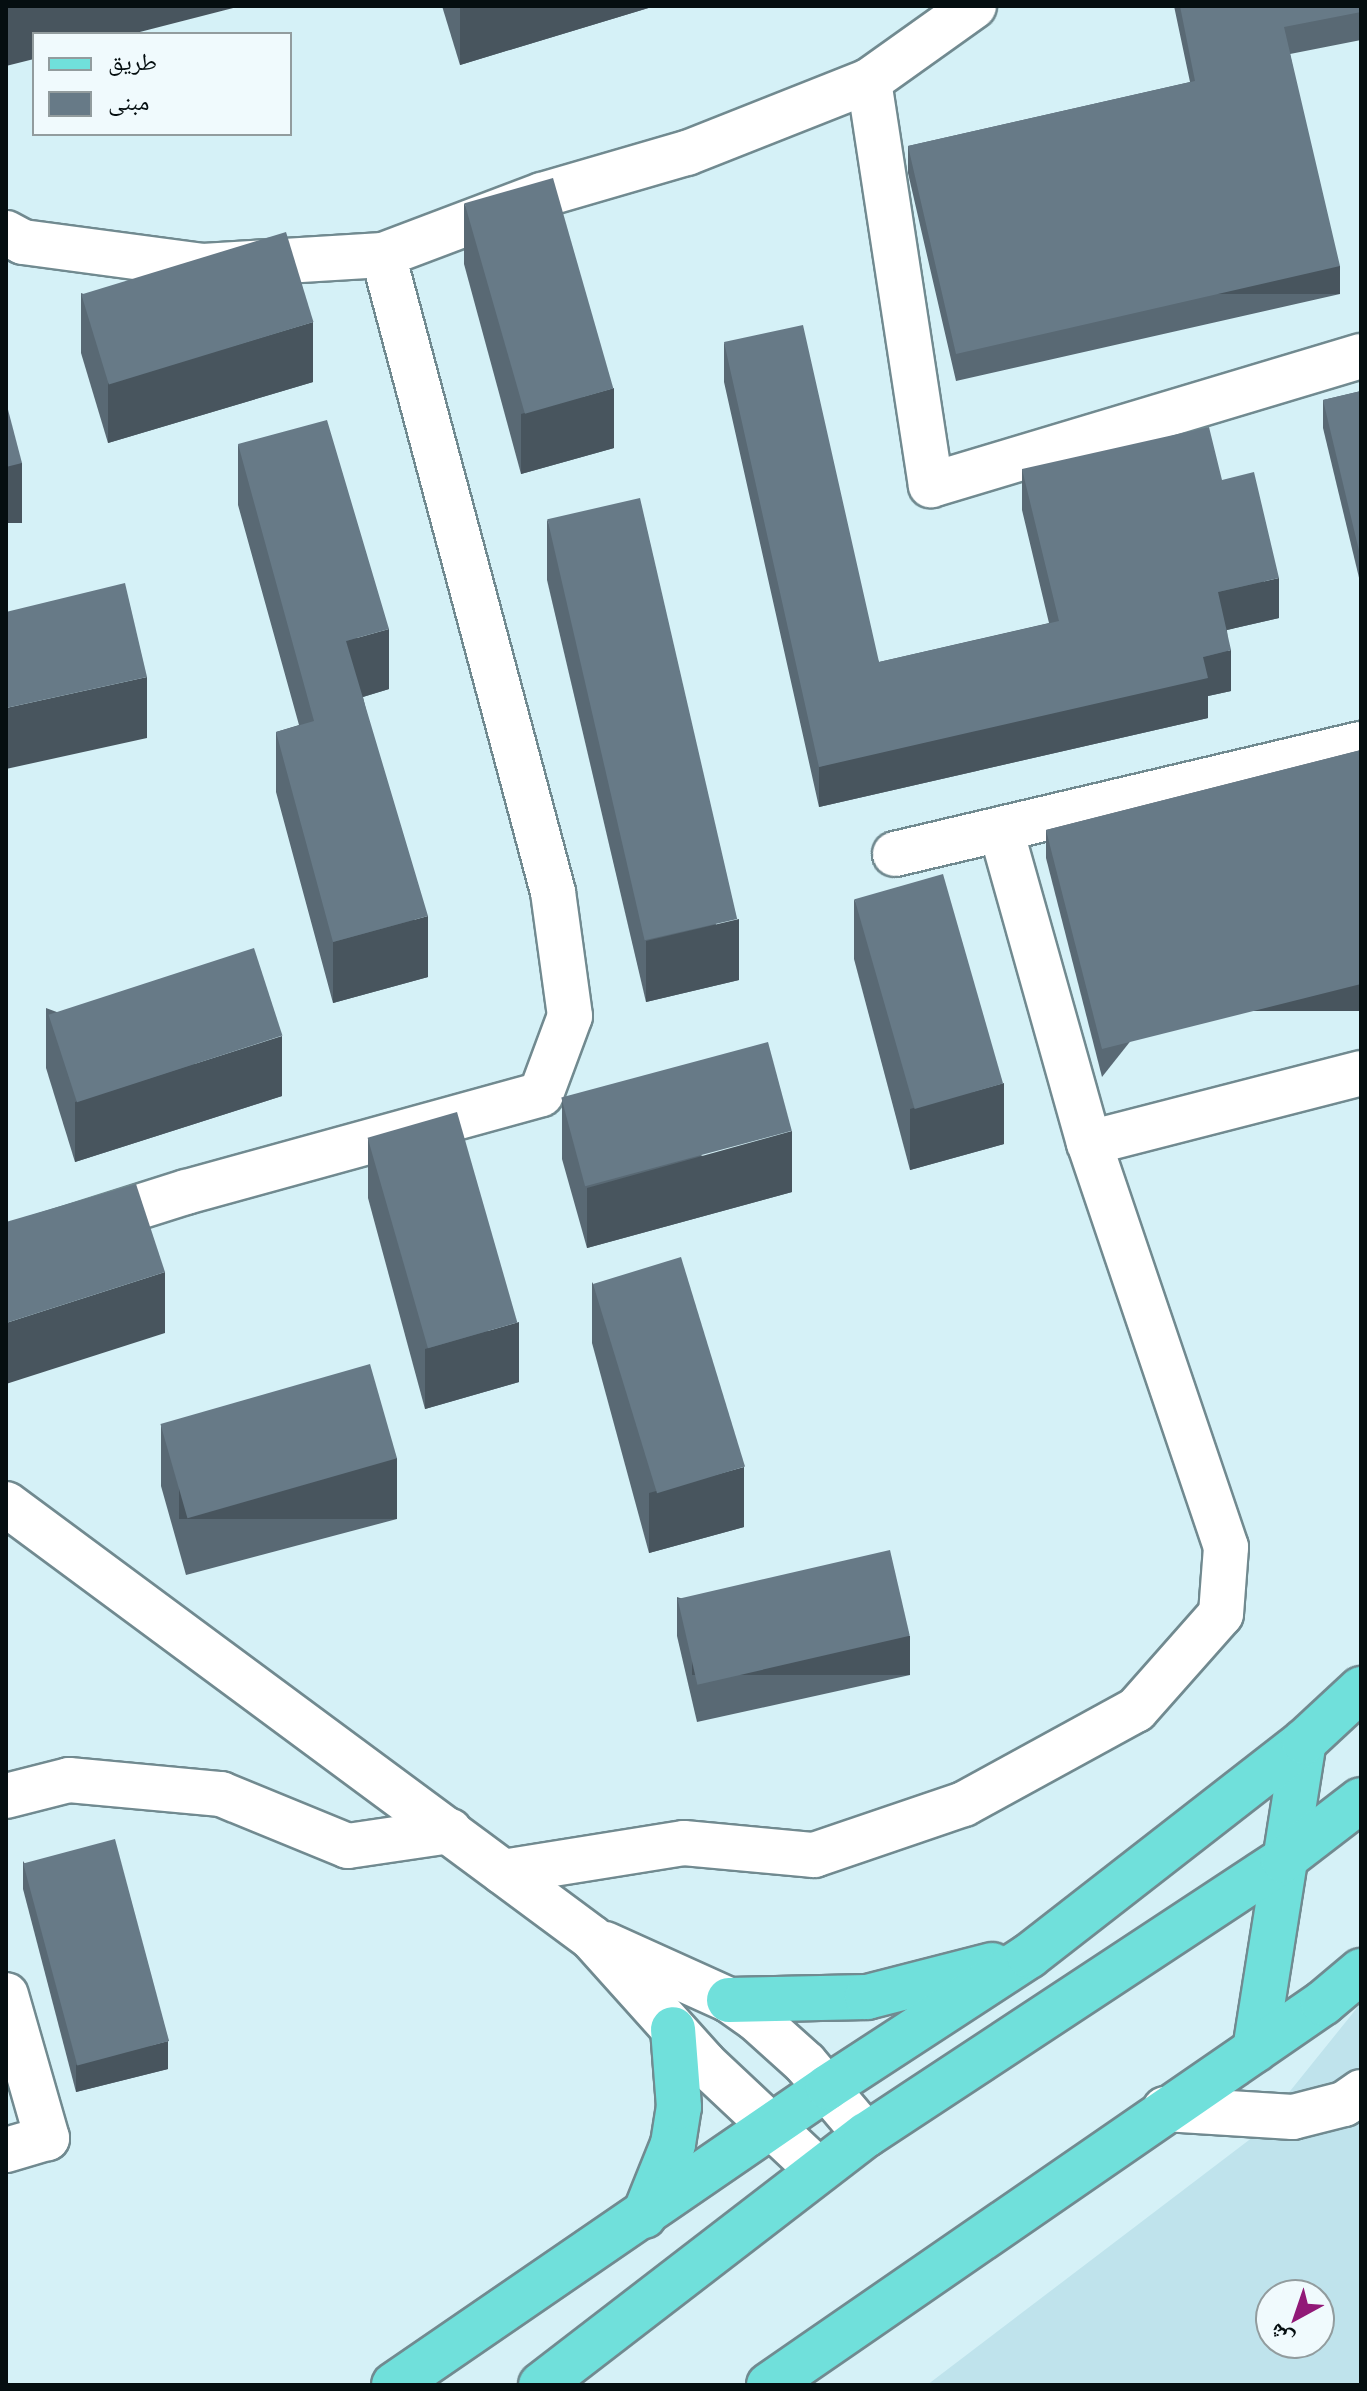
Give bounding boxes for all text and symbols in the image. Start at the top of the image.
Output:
legend [32,32,292,136]
text: طريق [108,47,157,76]
text: مبنى [108,87,149,116]
north arrow [1255,2279,1335,2359]
text: ش [1264,2318,1298,2353]

